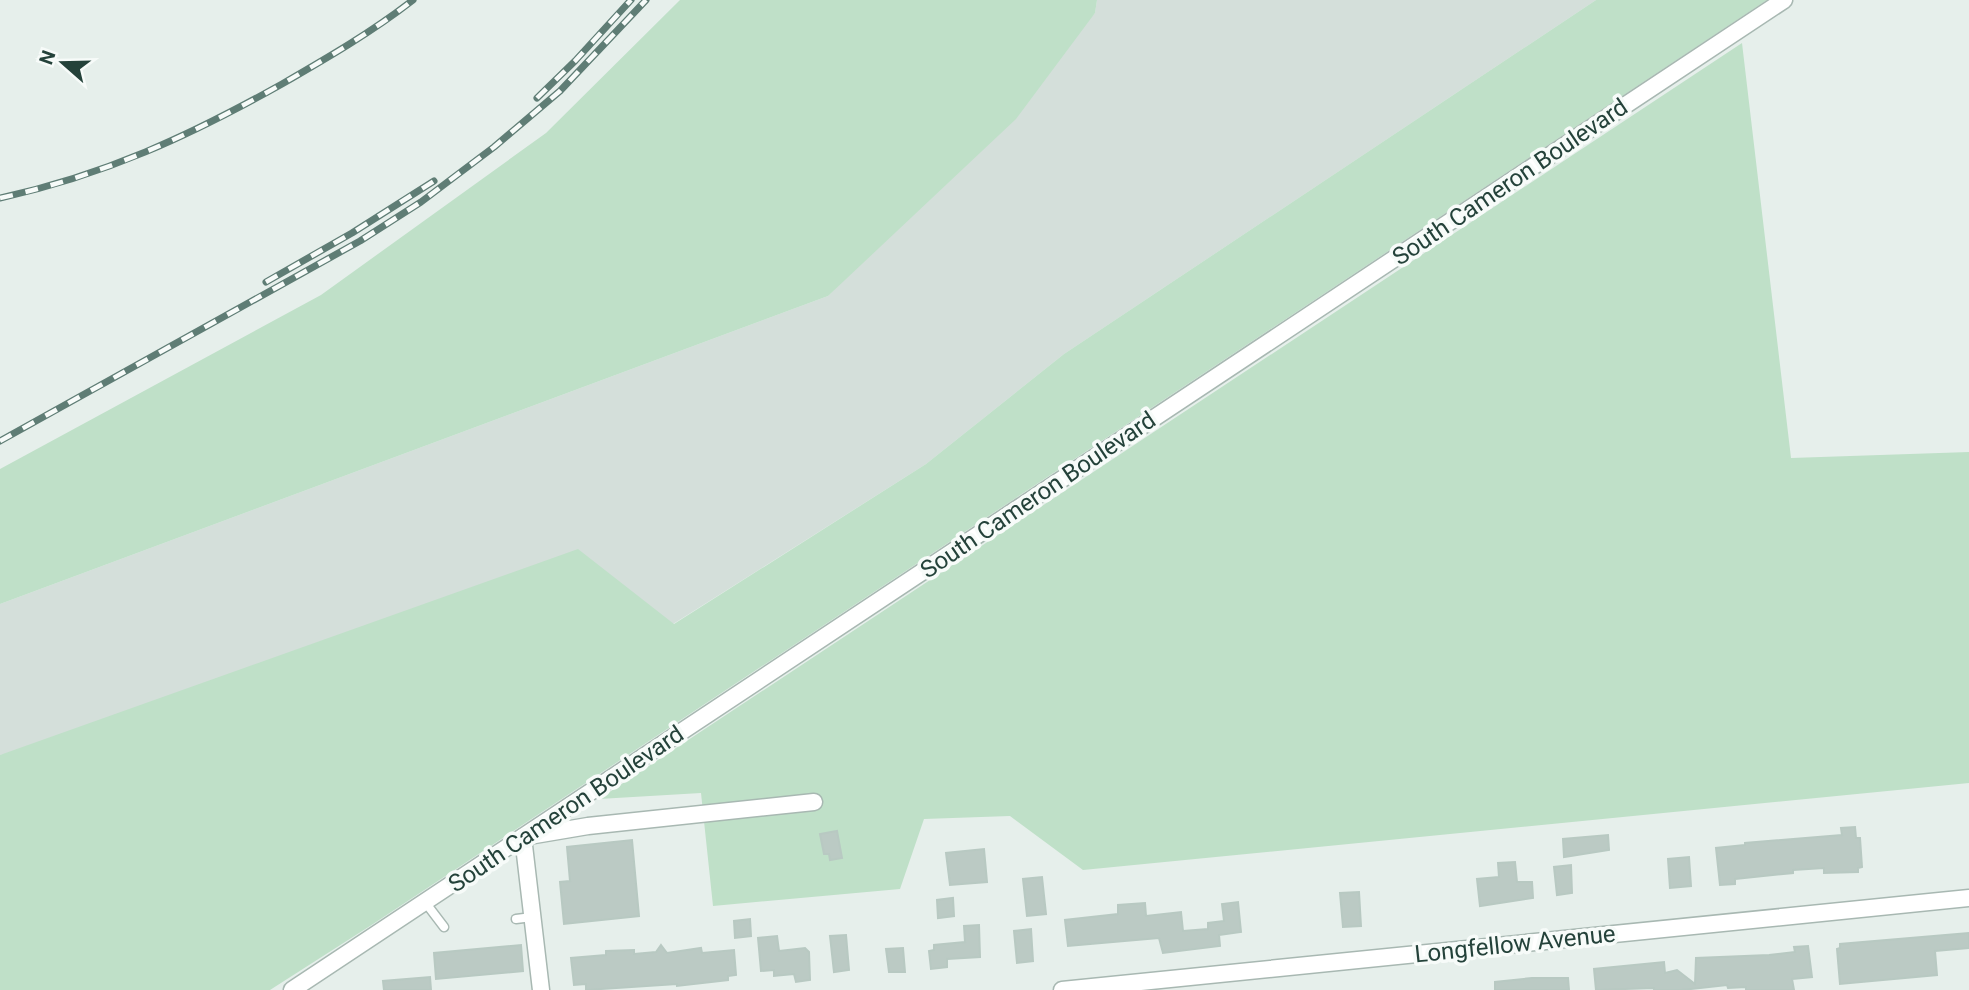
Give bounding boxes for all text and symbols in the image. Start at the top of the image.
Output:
north arrow [28,28,98,98]
text: N [34,47,61,68]
street label: South Cameron Boulevard [1387,93,1633,271]
street label: South Cameron Boulevard [915,406,1161,584]
street label: South Cameron Boulevard [443,720,689,898]
street label: Longfellow Avenue [1413,920,1617,968]

